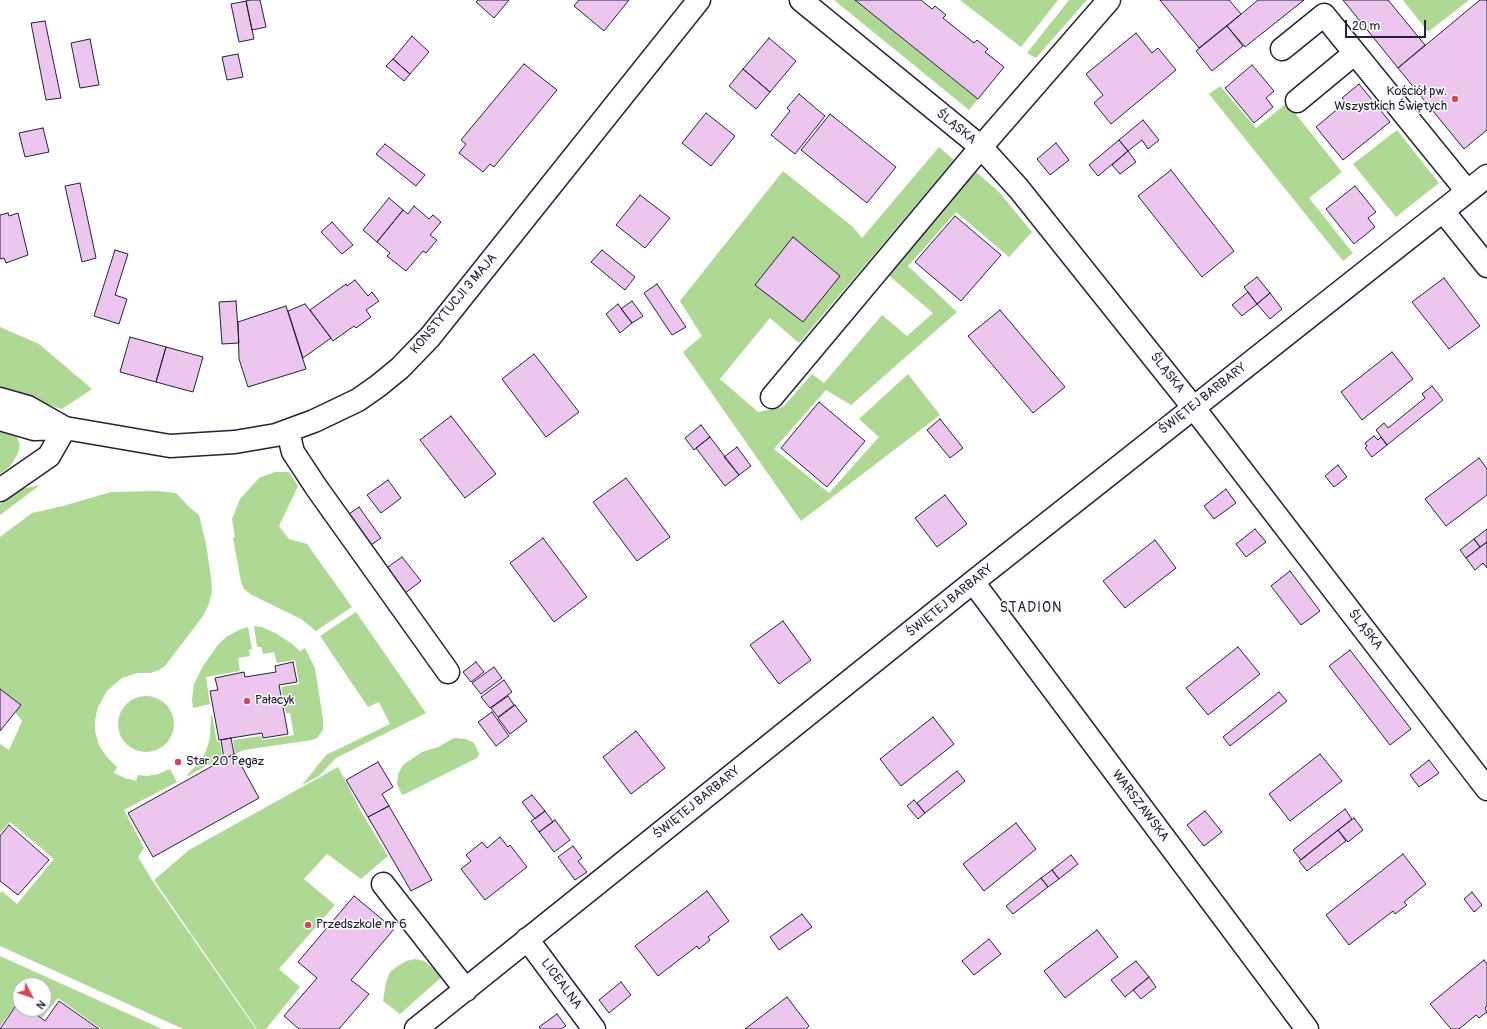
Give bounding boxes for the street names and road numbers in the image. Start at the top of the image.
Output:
street label: ŚLĄSKA [933,106,979,148]
street label: KONSTYTUCJI 3 MAJA [407,251,501,357]
street label: ŚLĄSKA [1146,350,1188,396]
street label: ŚWIĘTEJ BARBARY [1156,360,1250,438]
street label: ŚWIĘTEJ BARBARY [904,561,996,641]
street label: ŚLĄSKA [1344,607,1386,653]
street label: ŚWIĘTEJ BARBARY [651,763,743,843]
street label: WARSZAWSKA [1108,767,1172,845]
street label: LICEALNA [537,956,585,1012]

